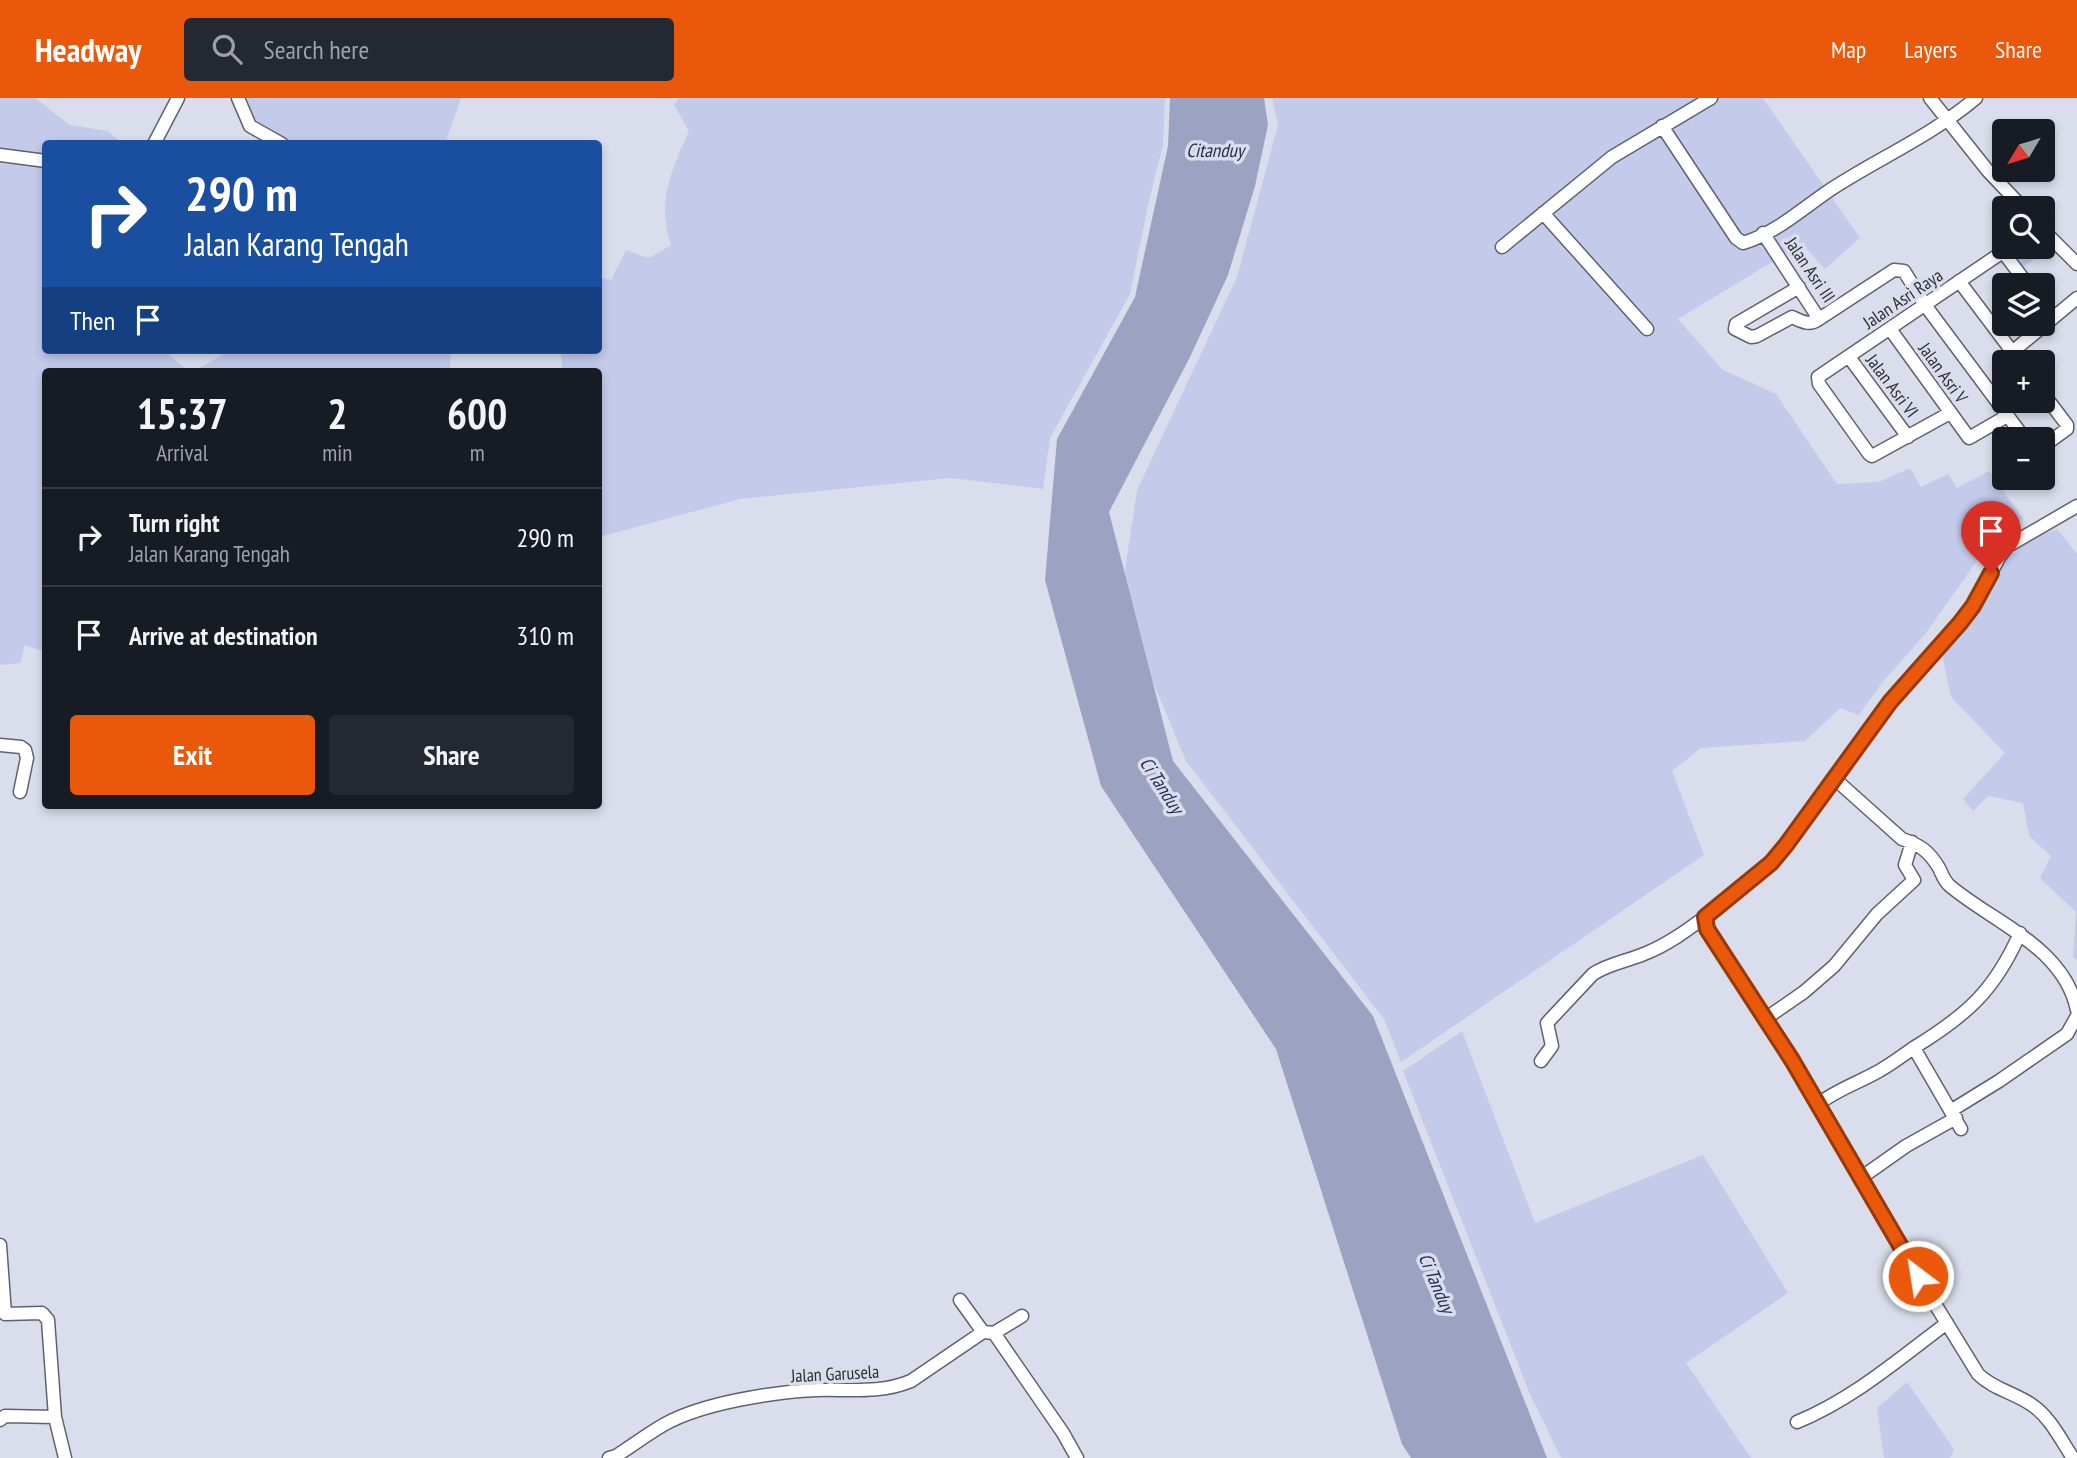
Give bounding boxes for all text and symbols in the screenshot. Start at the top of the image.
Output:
search box [184,18,674,81]
text: Headway [35,28,142,71]
icon: search [208,30,246,68]
text: Search here [264,33,369,66]
text: Map [1831,34,1866,65]
text: Layers [1904,34,1957,65]
text: Share [1995,34,2042,65]
north arrow [1992,119,2054,182]
map controls [1992,119,2055,490]
water label: Citanduy [1186,138,1247,162]
text: 290 m [185,161,298,225]
icon: right [70,168,161,259]
button: search [1992,196,2055,259]
text: Jalan Karang Tengah [185,223,409,265]
street label: Jalan Asri III [1780,232,1841,307]
street label: Jalan Asri Raya [1858,264,1947,334]
button: layers [1992,273,2055,336]
icon: arrive [129,301,167,339]
text: Then [70,304,115,337]
street label: Jalan Asri V [1913,337,1973,408]
street label: Jalan Asri VI [1860,349,1924,422]
button: + [1992,350,2055,413]
text: 15:37 [137,386,228,441]
text: 2 [327,386,347,441]
text: 600 [447,386,507,441]
button: − [1992,427,2055,490]
text: Arrival [156,438,208,467]
text: min [322,438,352,467]
text: m [470,438,485,467]
pin [1961,501,2021,573]
text: Turn right [129,506,220,539]
icon: arrive [1972,512,2010,550]
icon: right [70,518,108,556]
text: 290 m [516,521,574,554]
text: Jalan Karang Tengah [129,539,290,568]
icon: arrive [70,616,108,654]
text: Arrive at destination [129,619,318,652]
text: 310 m [516,619,574,652]
button: Exit [70,715,315,795]
button: Share [329,715,574,795]
water label: Ci Tanduy [1135,752,1191,820]
position arrow [1881,1239,1955,1313]
water label: Ci Tanduy [1414,1249,1461,1319]
street label: Jalan Garusela [789,1360,880,1387]

